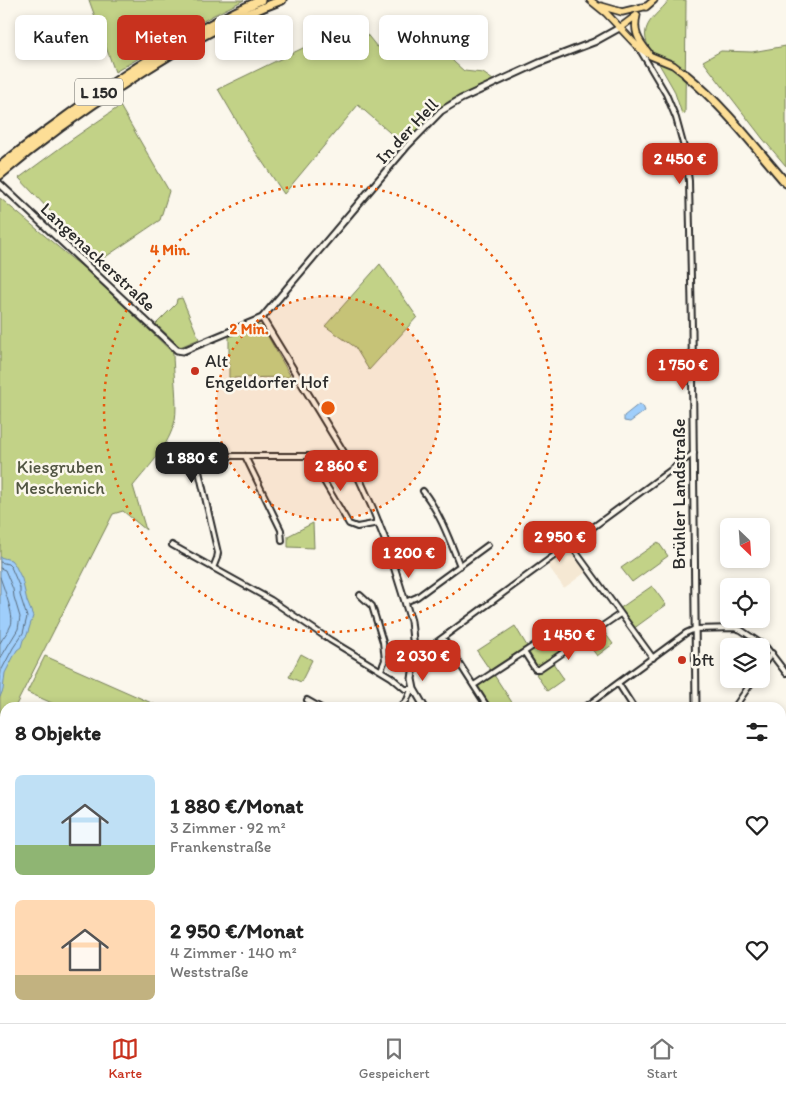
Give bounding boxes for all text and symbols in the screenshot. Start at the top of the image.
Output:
chip: Kaufen [15,15,107,60]
chip: Mieten [117,15,205,60]
chip: Filter [215,15,293,60]
chip: Neu [303,15,369,60]
chip: Wohnung [379,15,488,60]
road number: L 150 [75,78,123,105]
street label: In der Hell [371,94,443,168]
pin: 2 450 € [634,142,726,185]
text: 2 450 € [654,149,706,168]
street label: Langenackerstraße [36,198,160,316]
text: 4 Min. [150,241,190,259]
text: 2 Min. [229,320,269,338]
pin: 1 750 € [637,348,729,391]
place label: Alt Engeldorfer Hof [205,350,329,393]
text: 1 750 € [658,355,708,374]
marker: Alt Engeldorfer Hof [189,365,201,377]
centre of rings [319,399,337,417]
street label: Brühler Landstraße [668,419,690,569]
pin: 1 880 € [146,442,238,484]
text: 1 880 € [166,448,218,467]
pin: 2 860 € [295,450,387,492]
park label: Kiesgruben Meschenich [15,456,105,499]
text: 2 860 € [315,456,367,475]
north arrow [720,518,770,568]
map controls [720,518,770,688]
pin: 2 950 € [514,520,606,563]
text: 2 950 € [534,527,586,546]
pin: 1 200 € [363,536,455,579]
text: 1 200 € [383,543,435,562]
button: locate [720,578,770,628]
pin: 1 450 € [523,618,615,661]
text: 1 450 € [543,625,595,644]
button: layers [720,638,770,688]
pin: 2 030 € [377,640,469,682]
text: 2 030 € [396,646,450,665]
place label: bft [692,649,715,671]
marker: bft [676,654,688,666]
icon: filters [743,718,771,746]
text: 8 Objekte [15,720,101,745]
text: 1 880 €/Monat [170,793,303,818]
icon: home [55,795,115,855]
icon: heart [743,811,771,839]
text: 3 Zimmer · 92 m² [170,818,286,837]
text: Frankenstraße [170,837,271,856]
text: 2 950 €/Monat [170,918,304,943]
icon: home [55,920,115,980]
icon: heart [743,936,771,964]
text: 4 Zimmer · 140 m² [170,943,297,962]
text: Weststraße [170,962,249,981]
tab: Karte [108,1035,142,1082]
tab: Gespeichert [359,1035,430,1082]
tab: Start [647,1035,678,1082]

